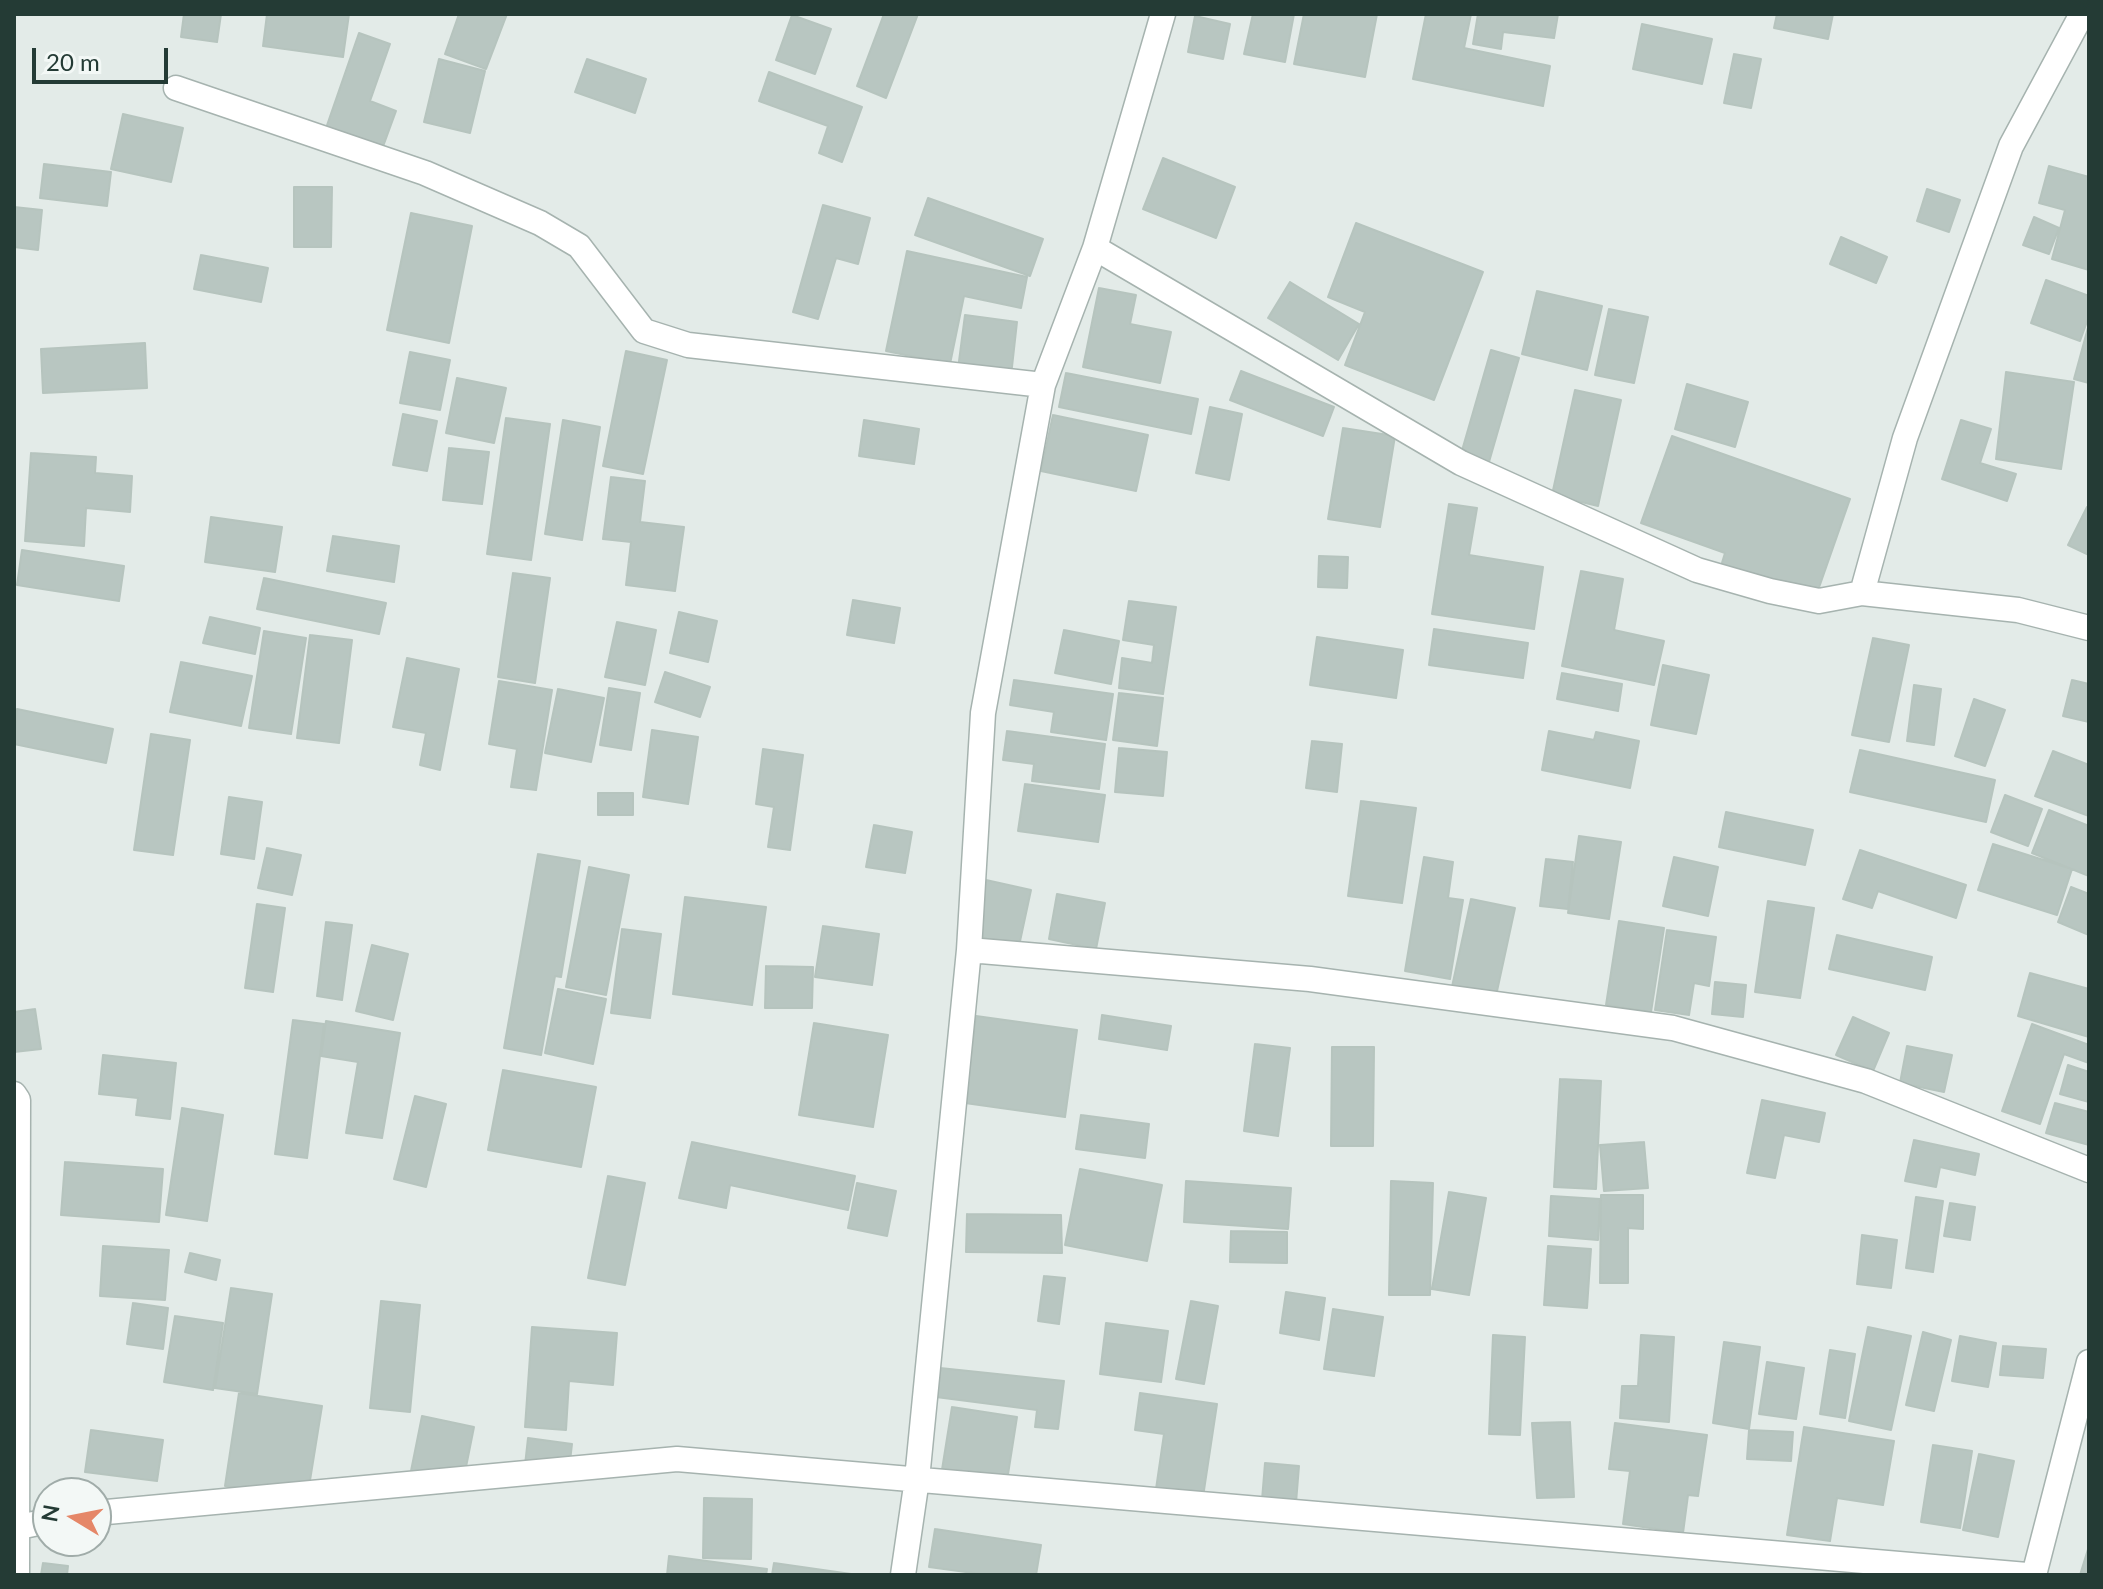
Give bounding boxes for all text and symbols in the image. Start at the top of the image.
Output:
scale bar [36,32,172,82]
text: 20 m [46,47,100,76]
north arrow [32,1477,112,1557]
text: N [35,1502,65,1524]

